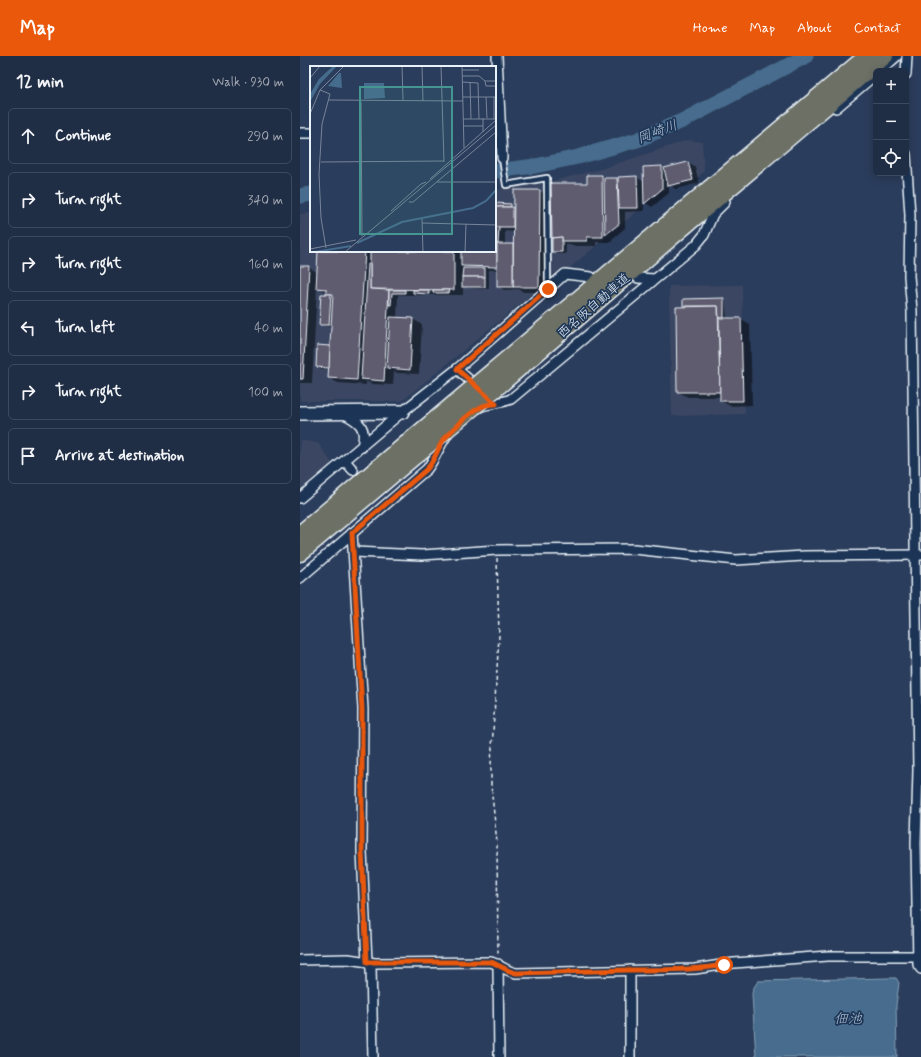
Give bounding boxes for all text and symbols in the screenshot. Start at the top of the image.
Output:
text: Map [20,16,55,41]
text: Home [693,19,727,37]
text: Map [749,19,775,37]
text: About [797,19,832,37]
text: Contact [854,19,901,37]
inset map [310,66,496,252]
map controls [873,68,909,176]
button: + [873,68,909,104]
text: 12 min [16,71,64,93]
text: Walk · 930 m [212,74,284,91]
button: − [873,104,909,140]
water label: 岡崎川 [635,116,680,148]
icon: ahead [17,125,39,147]
text: Continue [55,126,111,146]
text: 290 m [247,128,283,145]
button: locate [873,140,909,176]
icon: right [17,189,39,211]
text: Turn right [55,190,122,210]
text: 340 m [248,192,283,209]
icon: right [17,253,39,275]
text: Turn right [55,254,122,274]
text: 160 m [248,256,283,273]
street label: 西名阪自動車道 [554,270,634,342]
route end [539,280,557,298]
icon: left [17,317,39,339]
text: Turn left [55,318,115,338]
text: 40 m [254,320,283,337]
icon: right [17,381,39,403]
text: Turn right [55,382,122,402]
text: 100 m [248,384,283,401]
icon: arrive [17,445,39,467]
text: Arrive at destination [55,446,184,466]
route start [715,956,733,974]
water label: 佃池 [834,1010,863,1028]

